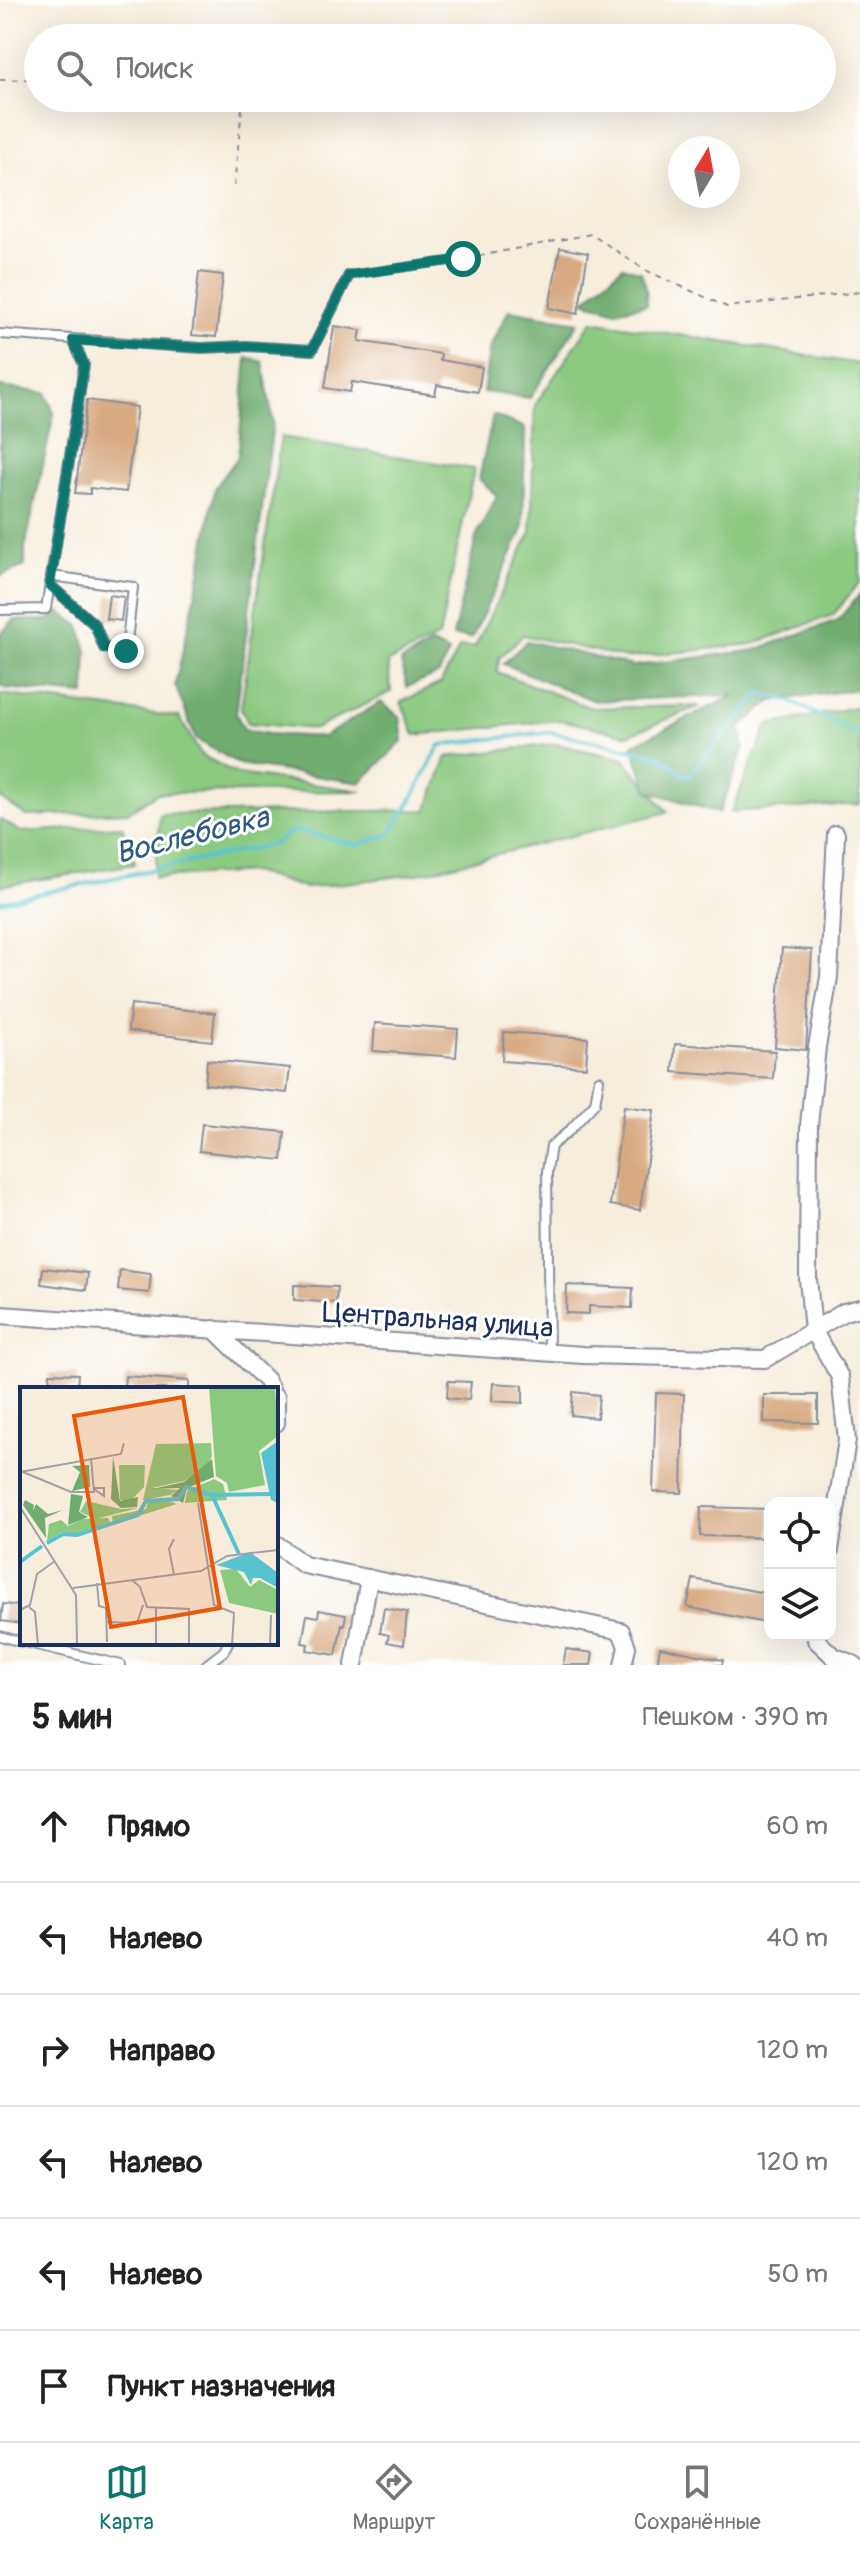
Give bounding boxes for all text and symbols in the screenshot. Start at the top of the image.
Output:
search box [24,24,836,112]
icon: search [52,46,96,90]
text: Поиск [116,50,194,87]
north arrow [668,136,740,208]
route start [445,241,481,277]
route end [108,633,144,669]
water label: Вослебовка [112,798,274,872]
street label: Центральная улица [321,1295,555,1346]
inset map [20,1387,278,1645]
map controls [764,1497,836,1641]
button: locate [764,1497,836,1569]
button: layers [764,1569,836,1641]
text: 5 мин [32,1696,112,1739]
text: Пешком · 390 m [643,1701,828,1733]
icon: ahead [32,1804,76,1848]
text: Прямо [108,1808,190,1845]
text: 60 m [766,1810,828,1842]
icon: left [32,1916,76,1960]
text: Налево [108,1920,202,1957]
text: 40 m [766,1922,828,1954]
icon: right [32,2028,76,2072]
text: Направо [108,2032,215,2069]
text: 120 m [757,2034,828,2066]
icon: left [32,2140,76,2184]
text: Налево [108,2144,202,2181]
text: 120 m [757,2146,828,2178]
icon: left [32,2252,76,2296]
text: Налево [108,2256,202,2293]
text: 50 m [767,2258,828,2290]
icon: arrive [32,2364,76,2408]
text: Пункт назначения [108,2368,335,2405]
tab: Карта [99,2460,154,2536]
tab: Маршрут [352,2460,435,2536]
tab: Сохранённые [634,2460,761,2536]

